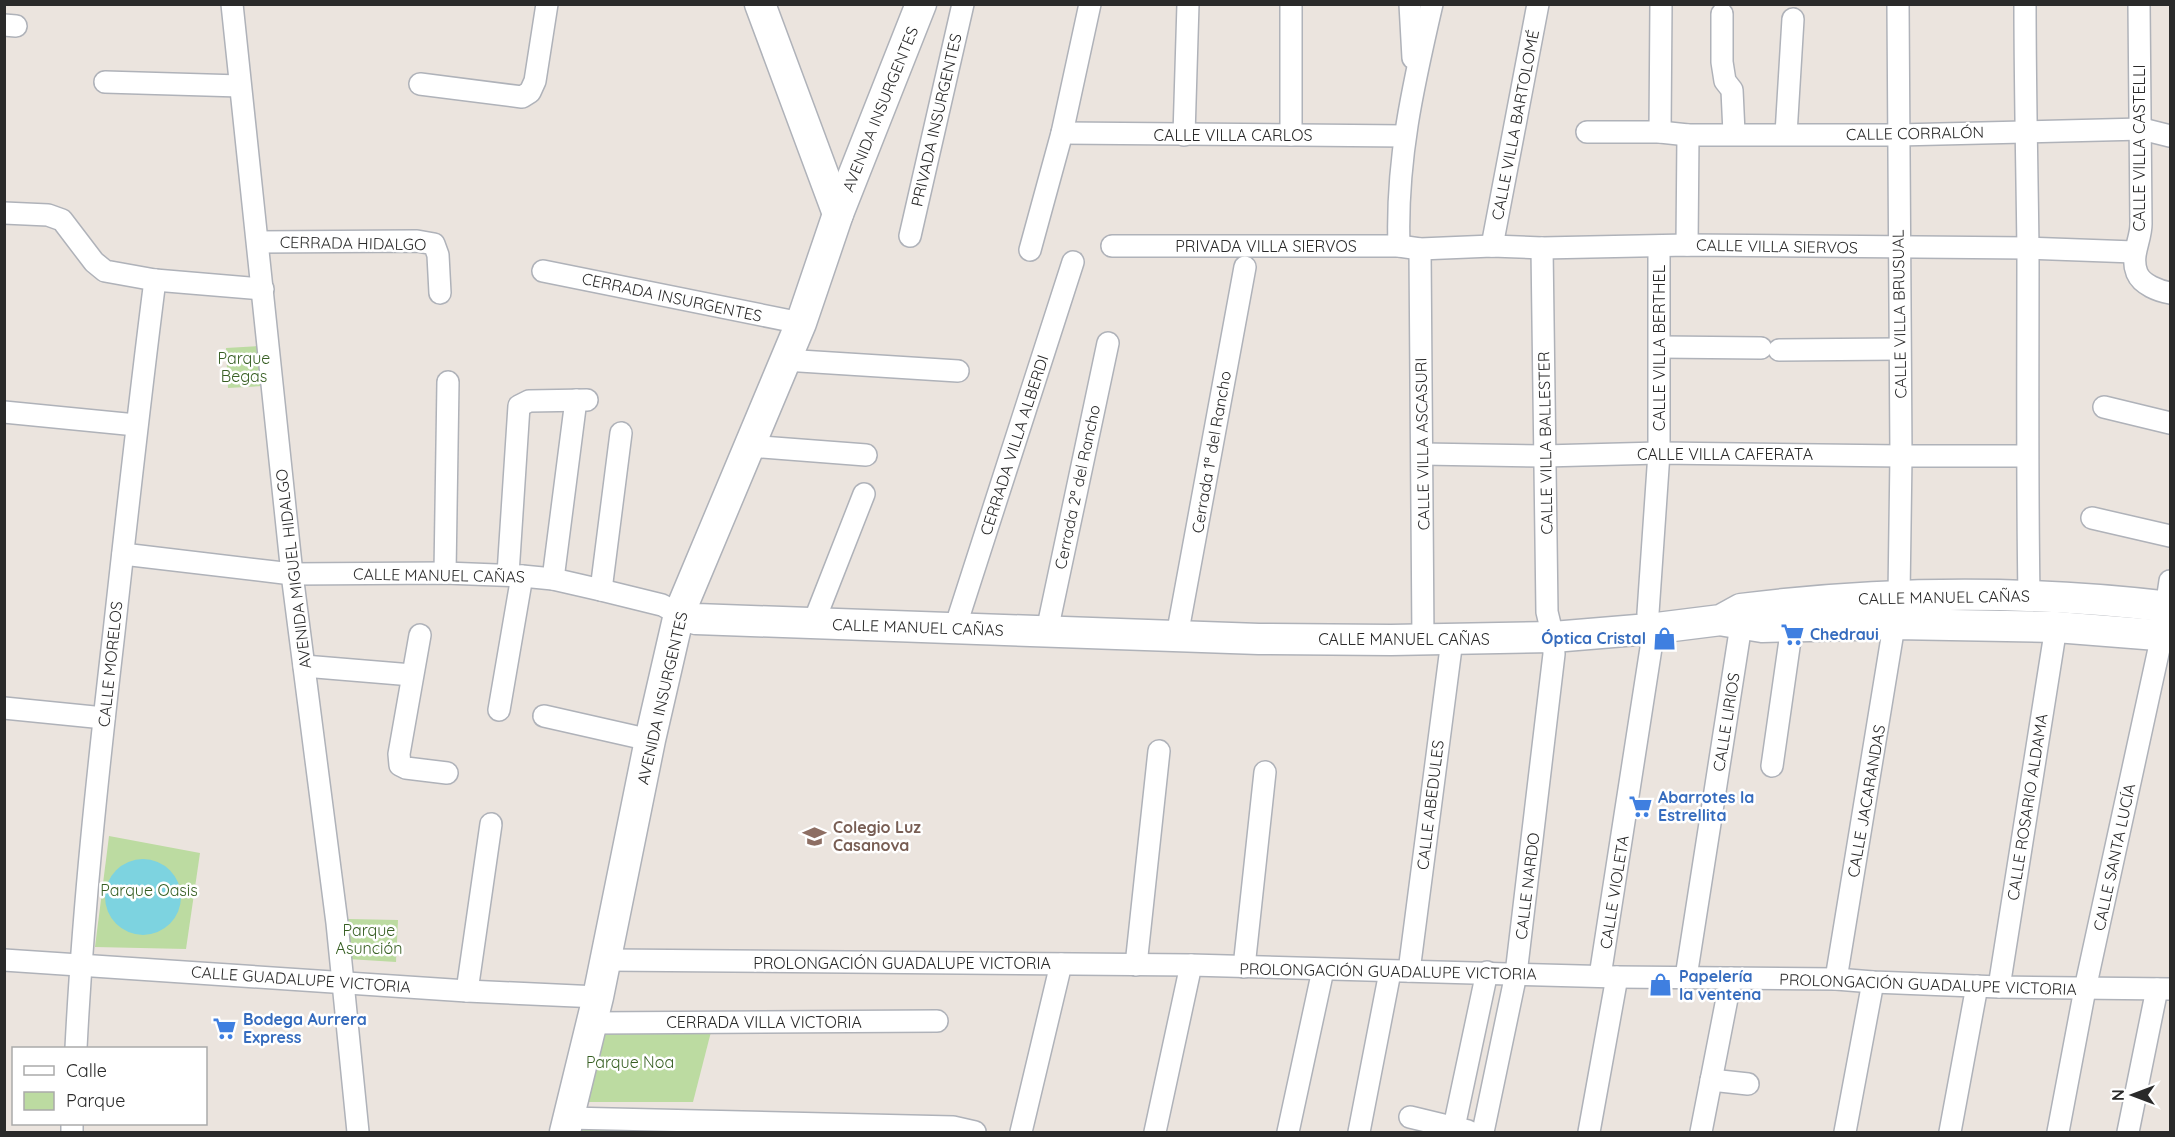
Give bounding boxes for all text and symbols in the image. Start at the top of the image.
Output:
street label: AVENIDA INSURGENTES [838,23,922,195]
street label: CALLE VILLA BARTOLOMÉ [1487,28,1543,222]
street label: PRIVADA INSURGENTES [906,31,966,209]
street label: CALLE VILLA CASTELLI [2129,64,2149,232]
street label: CALLE CORRALÓN [1846,122,1984,144]
street label: CALLE VILLA CARLOS [1154,125,1312,145]
street label: CALLE VILLA BRUSUAL [1888,229,1910,399]
street label: CERRADA HIDALGO [280,232,426,254]
street label: CALLE VILLA SIERVOS [1696,235,1858,257]
street label: PRIVADA VILLA SIERVOS [1175,236,1357,256]
street label: CALLE VILLA BERTHEL [1649,264,1669,431]
street label: CERRADA INSURGENTES [580,268,764,326]
park label: Parque Begas [218,348,270,386]
street label: CALLE VILLA BALLESTER [1533,351,1557,535]
street label: CERRADA VILLA ALBERDI [975,352,1053,538]
street label: CALLE VILLA ASCASURI [1410,357,1434,531]
street label: Cerrada 1ª del Rancho [1187,369,1235,535]
street label: Cerrada 2ª del Rancho [1050,403,1104,571]
street label: CALLE VILLA CAFERATA [1637,444,1813,464]
street label: AVENIDA MIGUEL HIDALGO [271,468,315,670]
street label: CALLE MANUEL CAÑAS [353,564,525,586]
street label: CALLE MANUEL CAÑAS [1858,586,2030,608]
street label: CALLE MORELOS [93,600,127,728]
street label: AVENIDA INSURGENTES [632,610,692,786]
street label: CALLE MANUEL CAÑAS [832,614,1004,640]
supermarket icon: Chedraui [1779,621,1805,647]
place label: Chedraui [1810,624,1879,644]
shop icon: Óptica Cristal [1651,625,1677,651]
place label: Óptica Cristal [1541,628,1646,648]
street label: CALLE MANUEL CAÑAS [1318,629,1490,649]
street label: CALLE LIRIOS [1708,671,1744,773]
street label: CALLE ROSARIO ALDAMA [2002,712,2052,902]
street label: CALLE JACARANDAS [1843,723,1889,879]
street label: CALLE ABEDULES [1412,739,1448,871]
street label: CALLE SANTA LUCÍA [2089,781,2139,933]
place label: Abarrotes la Estrellita [1658,787,1754,825]
supermarket icon: Abarrotes la Estrellita [1627,793,1653,819]
place label: Colegio Luz Casanova [833,817,921,855]
school or university icon: Colegio Luz Casanova [802,823,828,849]
street label: CALLE NARDO [1511,831,1543,941]
street label: CALLE VIOLETA [1595,834,1633,950]
park label: Parque Oasis [100,880,198,900]
park label: Parque Asunción [336,920,402,958]
street label: PROLONGACIÓN GUADALUPE VICTORIA [753,953,1051,973]
street label: PROLONGACIÓN GUADALUPE VICTORIA [1239,958,1537,984]
street label: CALLE GUADALUPE VICTORIA [191,961,411,997]
place label: Papelería la ventena [1679,966,1761,1004]
street label: PROLONGACIÓN GUADALUPE VICTORIA [1779,969,2077,999]
shop icon: Papelería la ventena [1648,972,1674,998]
place label: Bodega Aurrera Express [243,1009,367,1047]
street label: CERRADA VILLA VICTORIA [666,1012,862,1032]
supermarket icon: Bodega Aurrera Express [212,1015,238,1041]
legend [12,1047,207,1125]
park label: Parque Noa [586,1052,674,1072]
text: Calle [66,1059,107,1082]
north arrow [2103,1065,2163,1125]
text: Parque [66,1089,125,1112]
text: N [2108,1089,2128,1101]

